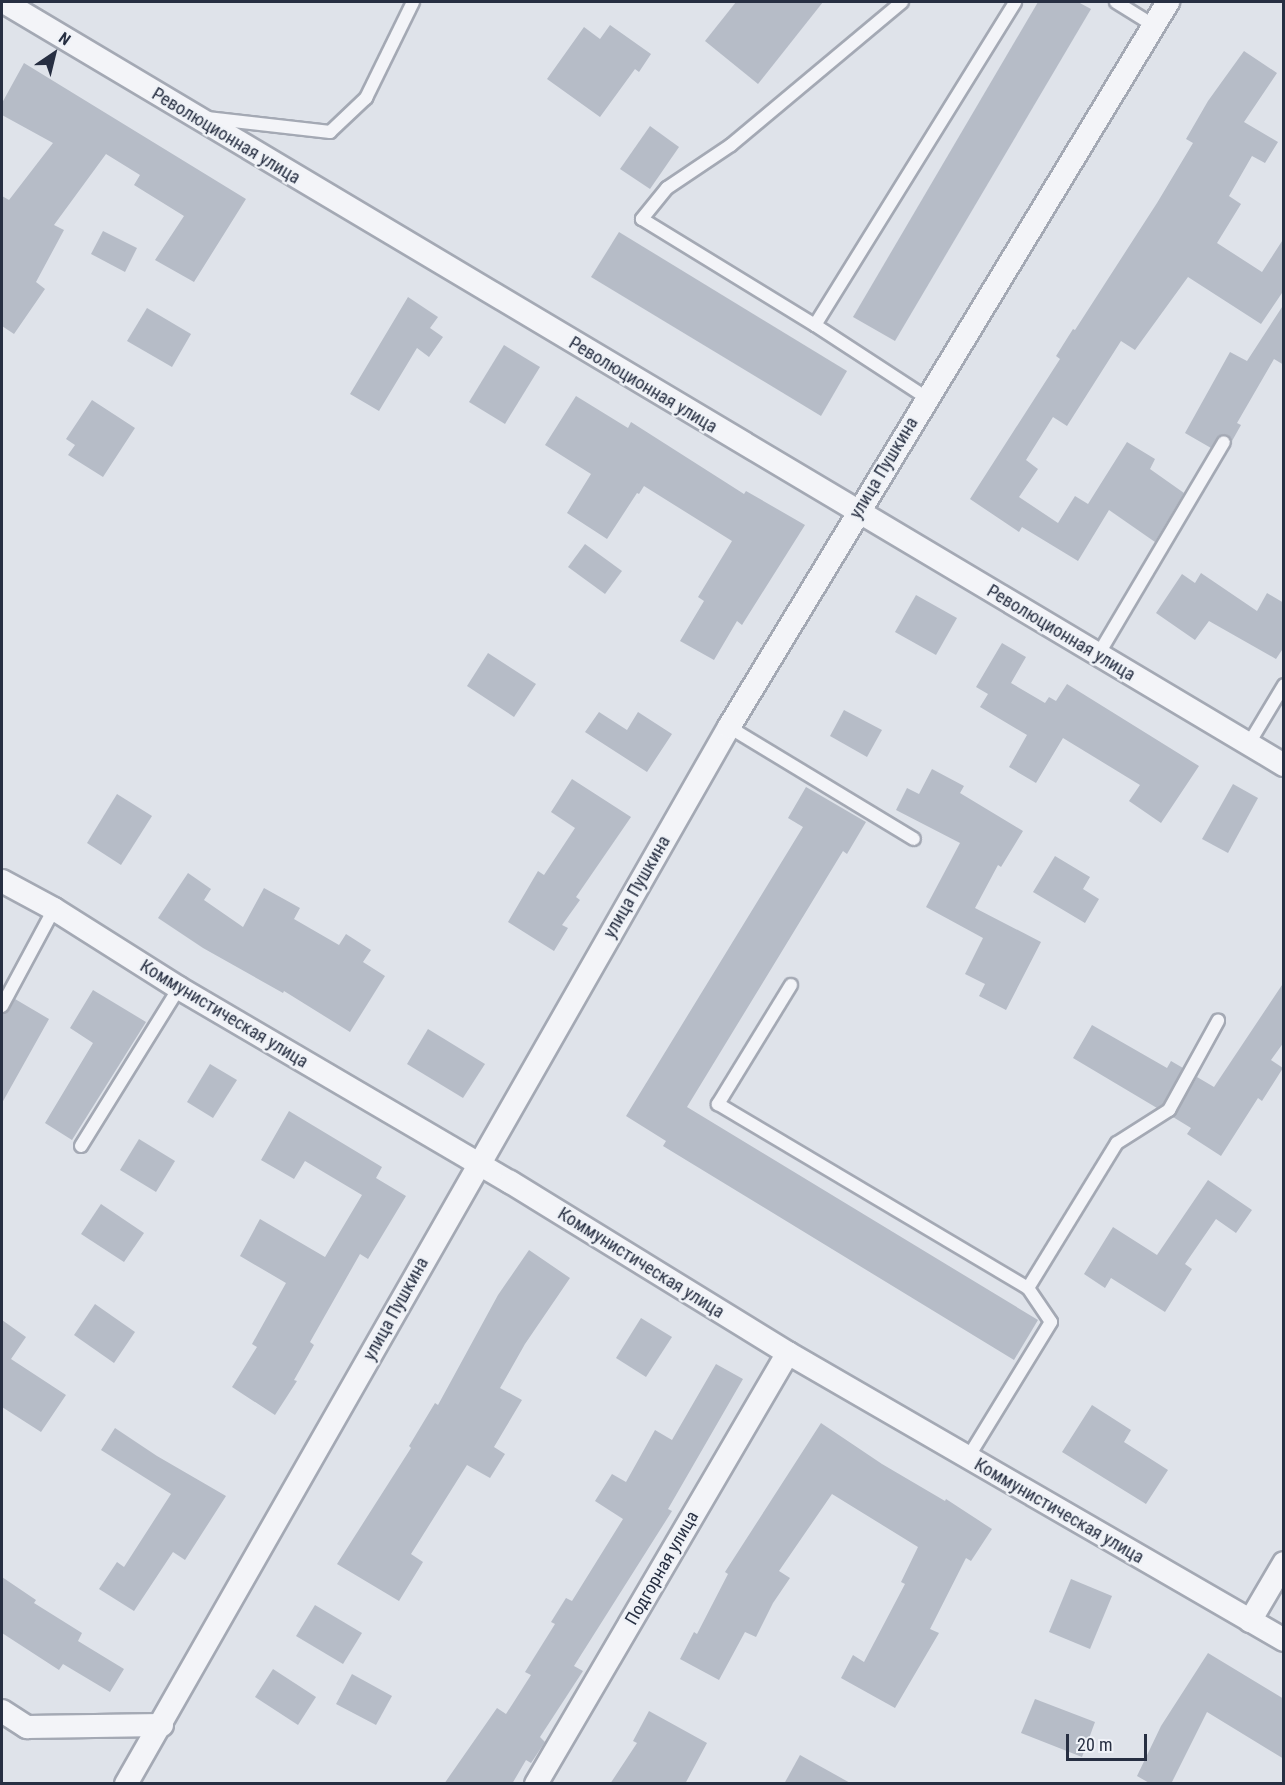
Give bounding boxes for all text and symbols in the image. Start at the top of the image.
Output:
north arrow [24,24,84,84]
text: N [55,28,74,49]
street label: Революционная улица [148,83,304,189]
street label: Революционная улица [565,332,721,438]
street label: улица Пушкина [845,413,923,523]
street label: Революционная улица [983,580,1139,686]
street label: улица Пушкина [599,832,675,942]
street label: Коммунистическая улица [136,955,312,1073]
street label: Коммунистическая улица [554,1203,728,1323]
street label: улица Пушкина [359,1254,433,1364]
street label: Коммунистическая улица [970,1454,1148,1568]
street label: Подгорная улица [621,1507,703,1629]
scale bar [1069,1722,1150,1760]
text: 20 m [1077,1734,1112,1755]

